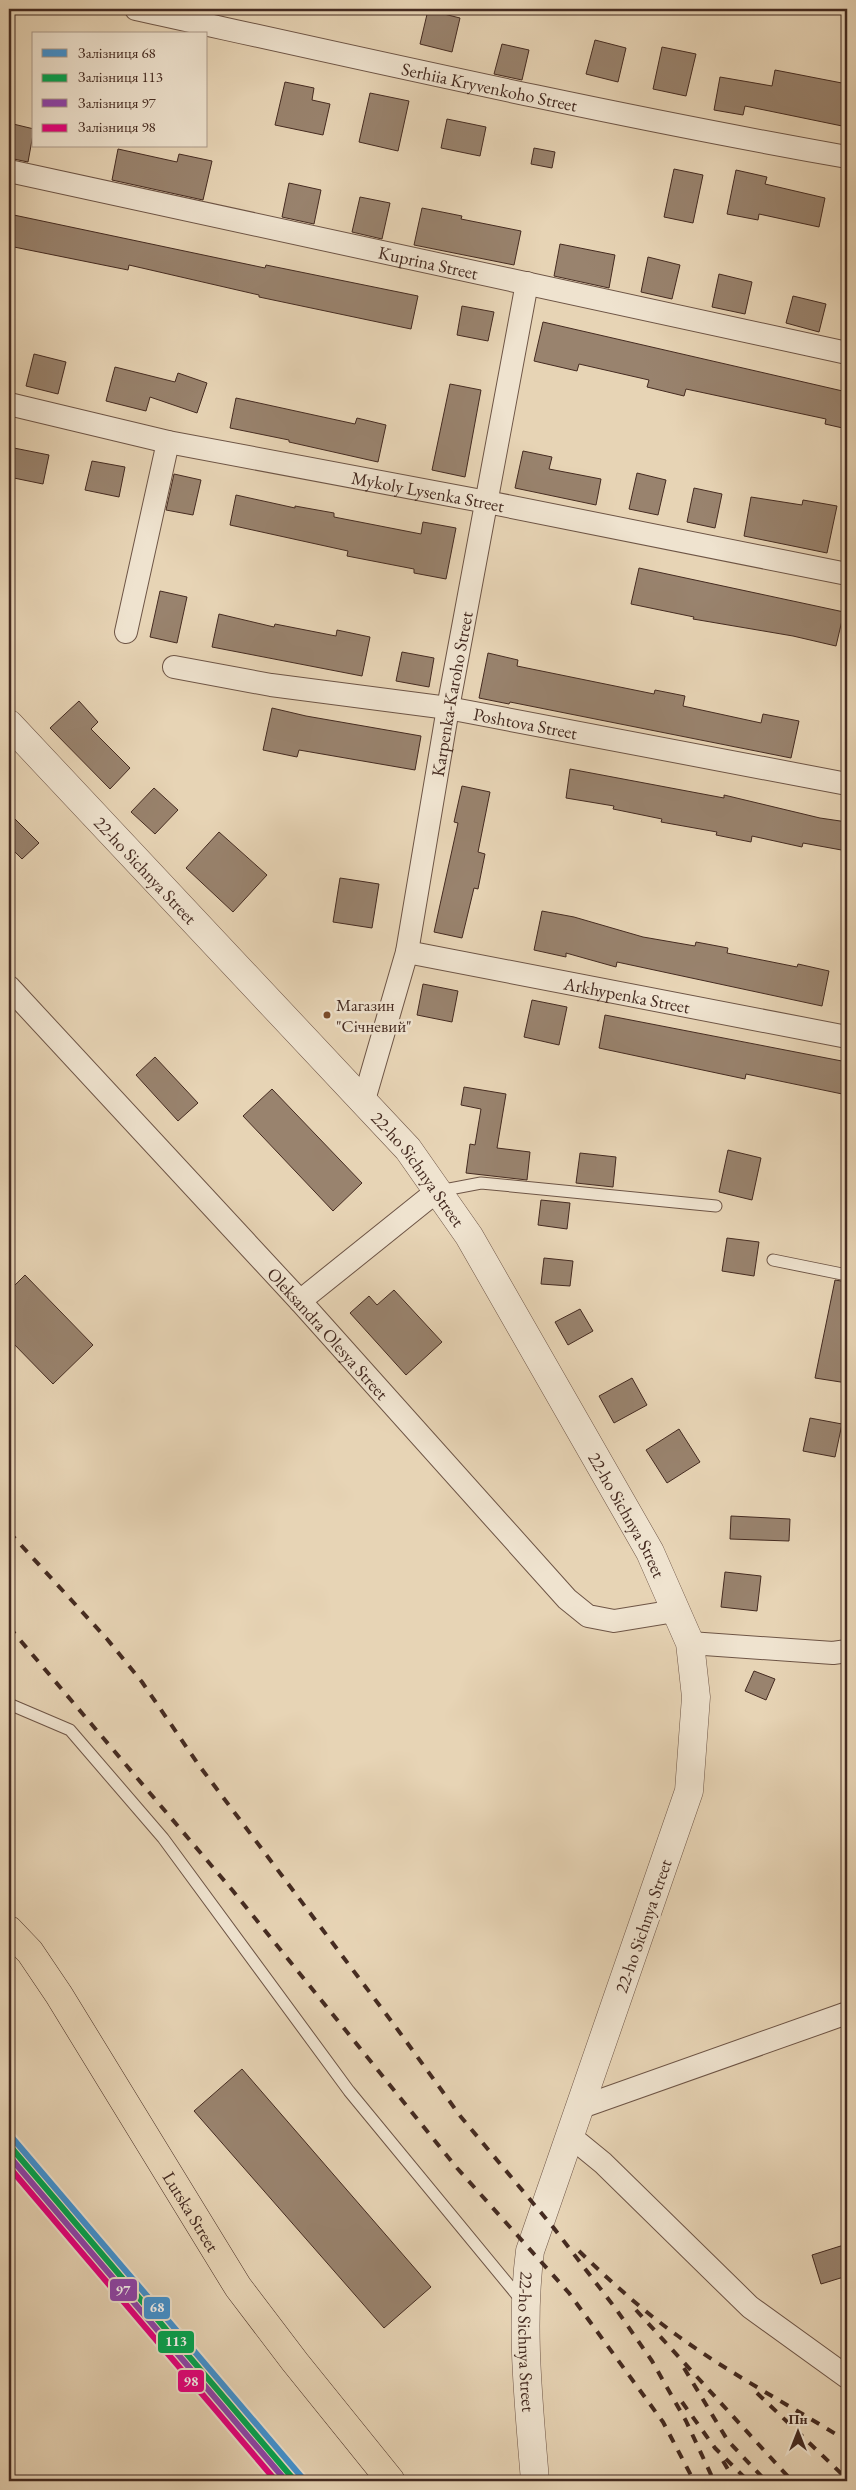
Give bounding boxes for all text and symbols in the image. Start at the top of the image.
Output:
legend [32,32,208,148]
text: Залізниця 68 [78,43,156,62]
street label: Serhiia Kryvenkoho Street [400,56,580,116]
text: Залізниця 113 [78,67,163,86]
text: Залізниця 97 [78,93,157,112]
text: Залізниця 98 [78,117,156,136]
street label: Kuprina Street [376,240,481,284]
street label: Mykoly Lysenka Street [350,465,507,517]
street label: Karpenka-Karoho Street [425,609,477,778]
street label: Poshtova Street [472,702,580,744]
street label: 22-ho Sichnya Street [90,811,203,929]
street label: Arkhypenka Street [561,971,692,1018]
place label: Магазин "Січневий" [336,994,412,1037]
marker: Магазин "Січневий" [322,1010,332,1020]
street label: 22-ho Sichnya Street [367,1106,471,1231]
street label: Oleksandra Olesya Street [263,1262,394,1404]
street label: 22-ho Sichnya Street [584,1448,671,1581]
street label: 22-ho Sichnya Street [609,1856,677,1996]
street label: Lutska Street [158,2167,225,2256]
street label: 22-ho Sichnya Street [514,2271,541,2413]
line badge: 97 [109,2278,138,2302]
text: 97 [116,2281,131,2299]
line badge: 68 [143,2296,171,2320]
text: 68 [150,2298,164,2316]
line badge: 113 [157,2330,195,2354]
text: 113 [165,2332,187,2350]
line badge: 98 [177,2369,205,2393]
text: 98 [184,2372,198,2390]
north arrow [774,2408,824,2458]
text: Пн [788,2410,808,2428]

